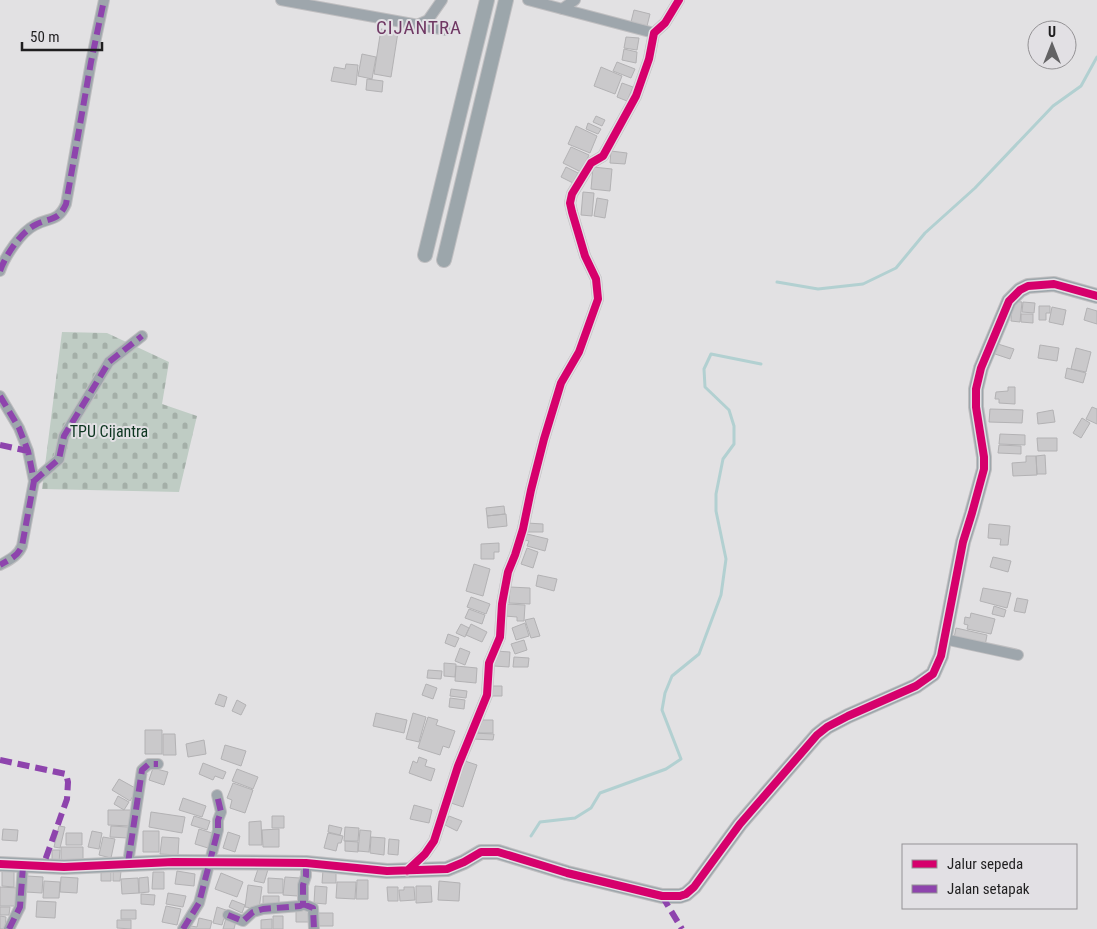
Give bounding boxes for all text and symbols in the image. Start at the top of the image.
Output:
district label: CIJANTRA [376,16,462,39]
scale bar [22,20,102,52]
north arrow [1027,20,1077,70]
text: U [1048,24,1056,40]
text: 50 m [30,28,60,46]
park label: TPU Cijantra [70,422,148,441]
legend [902,844,1077,909]
text: Jalur sepeda [947,855,1023,873]
text: Jalan setapak [947,880,1030,898]

